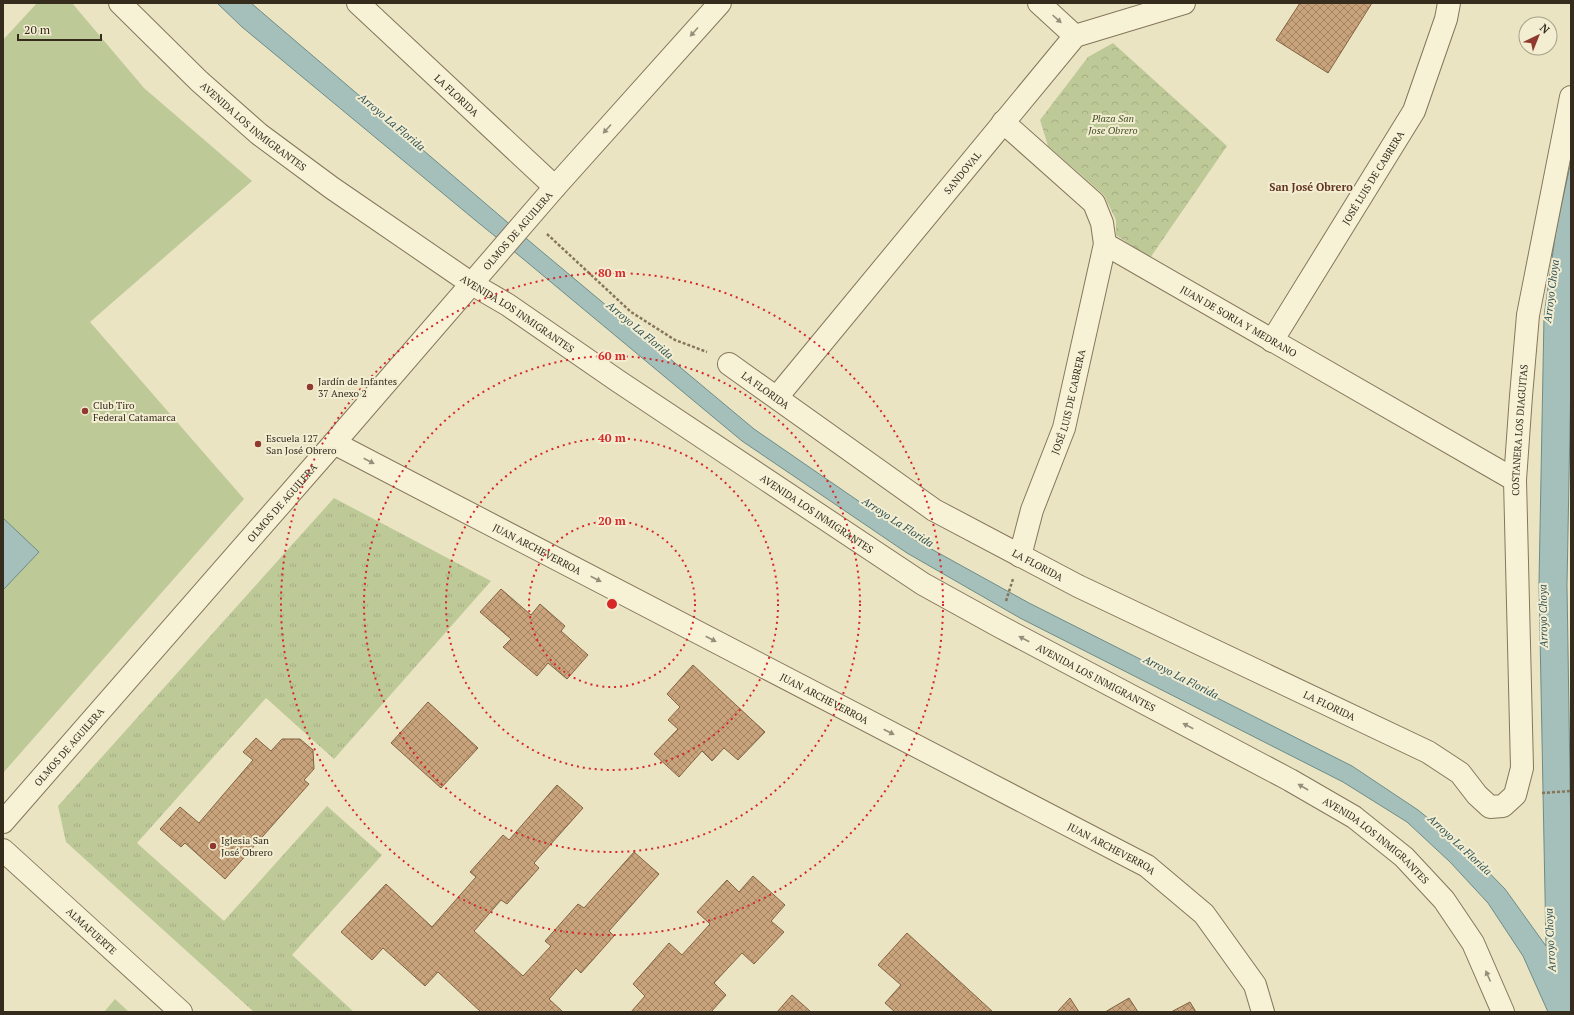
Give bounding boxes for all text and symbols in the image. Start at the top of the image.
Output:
one-way arrow [1052,15,1062,24]
scale bar [18,16,101,42]
north arrow [1518,16,1558,56]
text: N [1537,21,1553,37]
text: 20 m [24,22,51,37]
one-way arrow [689,27,699,37]
street label: LA FLORIDA [431,72,481,119]
street label: AVENIDA LOS INMIGRANTES [198,79,309,174]
water label: Arroyo La Florida [355,89,428,154]
park label: Plaza San Jose Obrero [1087,112,1138,137]
one-way arrow [603,124,612,134]
street label: JOSÉ LUIS DE CABRERA [1339,128,1407,227]
street label: SANDOVAL [941,148,984,197]
district label: San José Obrero [1269,180,1353,194]
street label: OLMOS DE AGUILERA [480,189,556,273]
water label: Arroyo Choya [1540,258,1562,324]
text: 80 m [598,265,626,280]
street label: AVENIDA LOS INMIGRANTES [458,272,577,356]
street label: JUAN DE SORIA Y MEDRANO [1178,283,1299,360]
water label: Arroyo La Florida [603,297,676,362]
text: 60 m [598,348,626,363]
street label: JOSÉ LUIS DE CABRERA [1048,348,1088,456]
street label: COSTANERA LOS DIAGUITAS [1509,364,1531,496]
street label: LA FLORIDA [739,369,792,412]
place label: Jardín de Infantes 37 Anexo 2 [318,375,397,400]
marker: Jardín de Infantes 37 Anexo 2 [305,382,315,392]
place label: Club Tiro Federal Catamarca [93,399,176,424]
marker: Club Tiro Federal Catamarca [80,406,90,416]
text: 40 m [598,430,626,445]
place label: Escuela 127 San José Obrero [266,432,337,457]
marker: Escuela 127 San José Obrero [253,439,263,449]
one-way arrow [363,458,375,464]
street label: OLMOS DE AGUILERA [245,461,320,545]
street label: AVENIDA LOS INMIGRANTES [758,471,876,556]
water label: Arroyo La Florida [859,493,937,550]
text: 20 m [598,513,626,528]
street label: JUAN ARCHEVERROA [491,521,583,578]
street label: LA FLORIDA [1010,546,1065,584]
one-way arrow [590,576,602,583]
water label: Arroyo Choya [1535,584,1551,649]
centre of rings [605,597,619,611]
one-way arrow [705,636,717,643]
one-way arrow [1018,636,1029,642]
street label: AVENIDA LOS INMIGRANTES [1034,641,1158,715]
water label: Arroyo La Florida [1140,652,1221,702]
street label: JUAN ARCHEVERROA [778,670,871,727]
street label: LA FLORIDA [1301,688,1358,724]
street label: OLMOS DE AGUILERA [31,705,107,789]
one-way arrow [1182,723,1194,729]
one-way arrow [883,728,895,735]
one-way arrow [1297,784,1309,791]
street label: AVENIDA LOS INMIGRANTES [1320,794,1432,887]
water label: Arroyo La Florida [1424,811,1495,878]
street label: JUAN ARCHEVERROA [1065,820,1158,878]
place label: Iglesia San José Obrero [221,834,273,859]
marker: Iglesia San José Obrero [208,841,218,851]
street label: ALMAFUERTE [63,905,120,958]
water label: Arroyo Choya [1541,908,1559,973]
one-way arrow [1484,970,1490,982]

